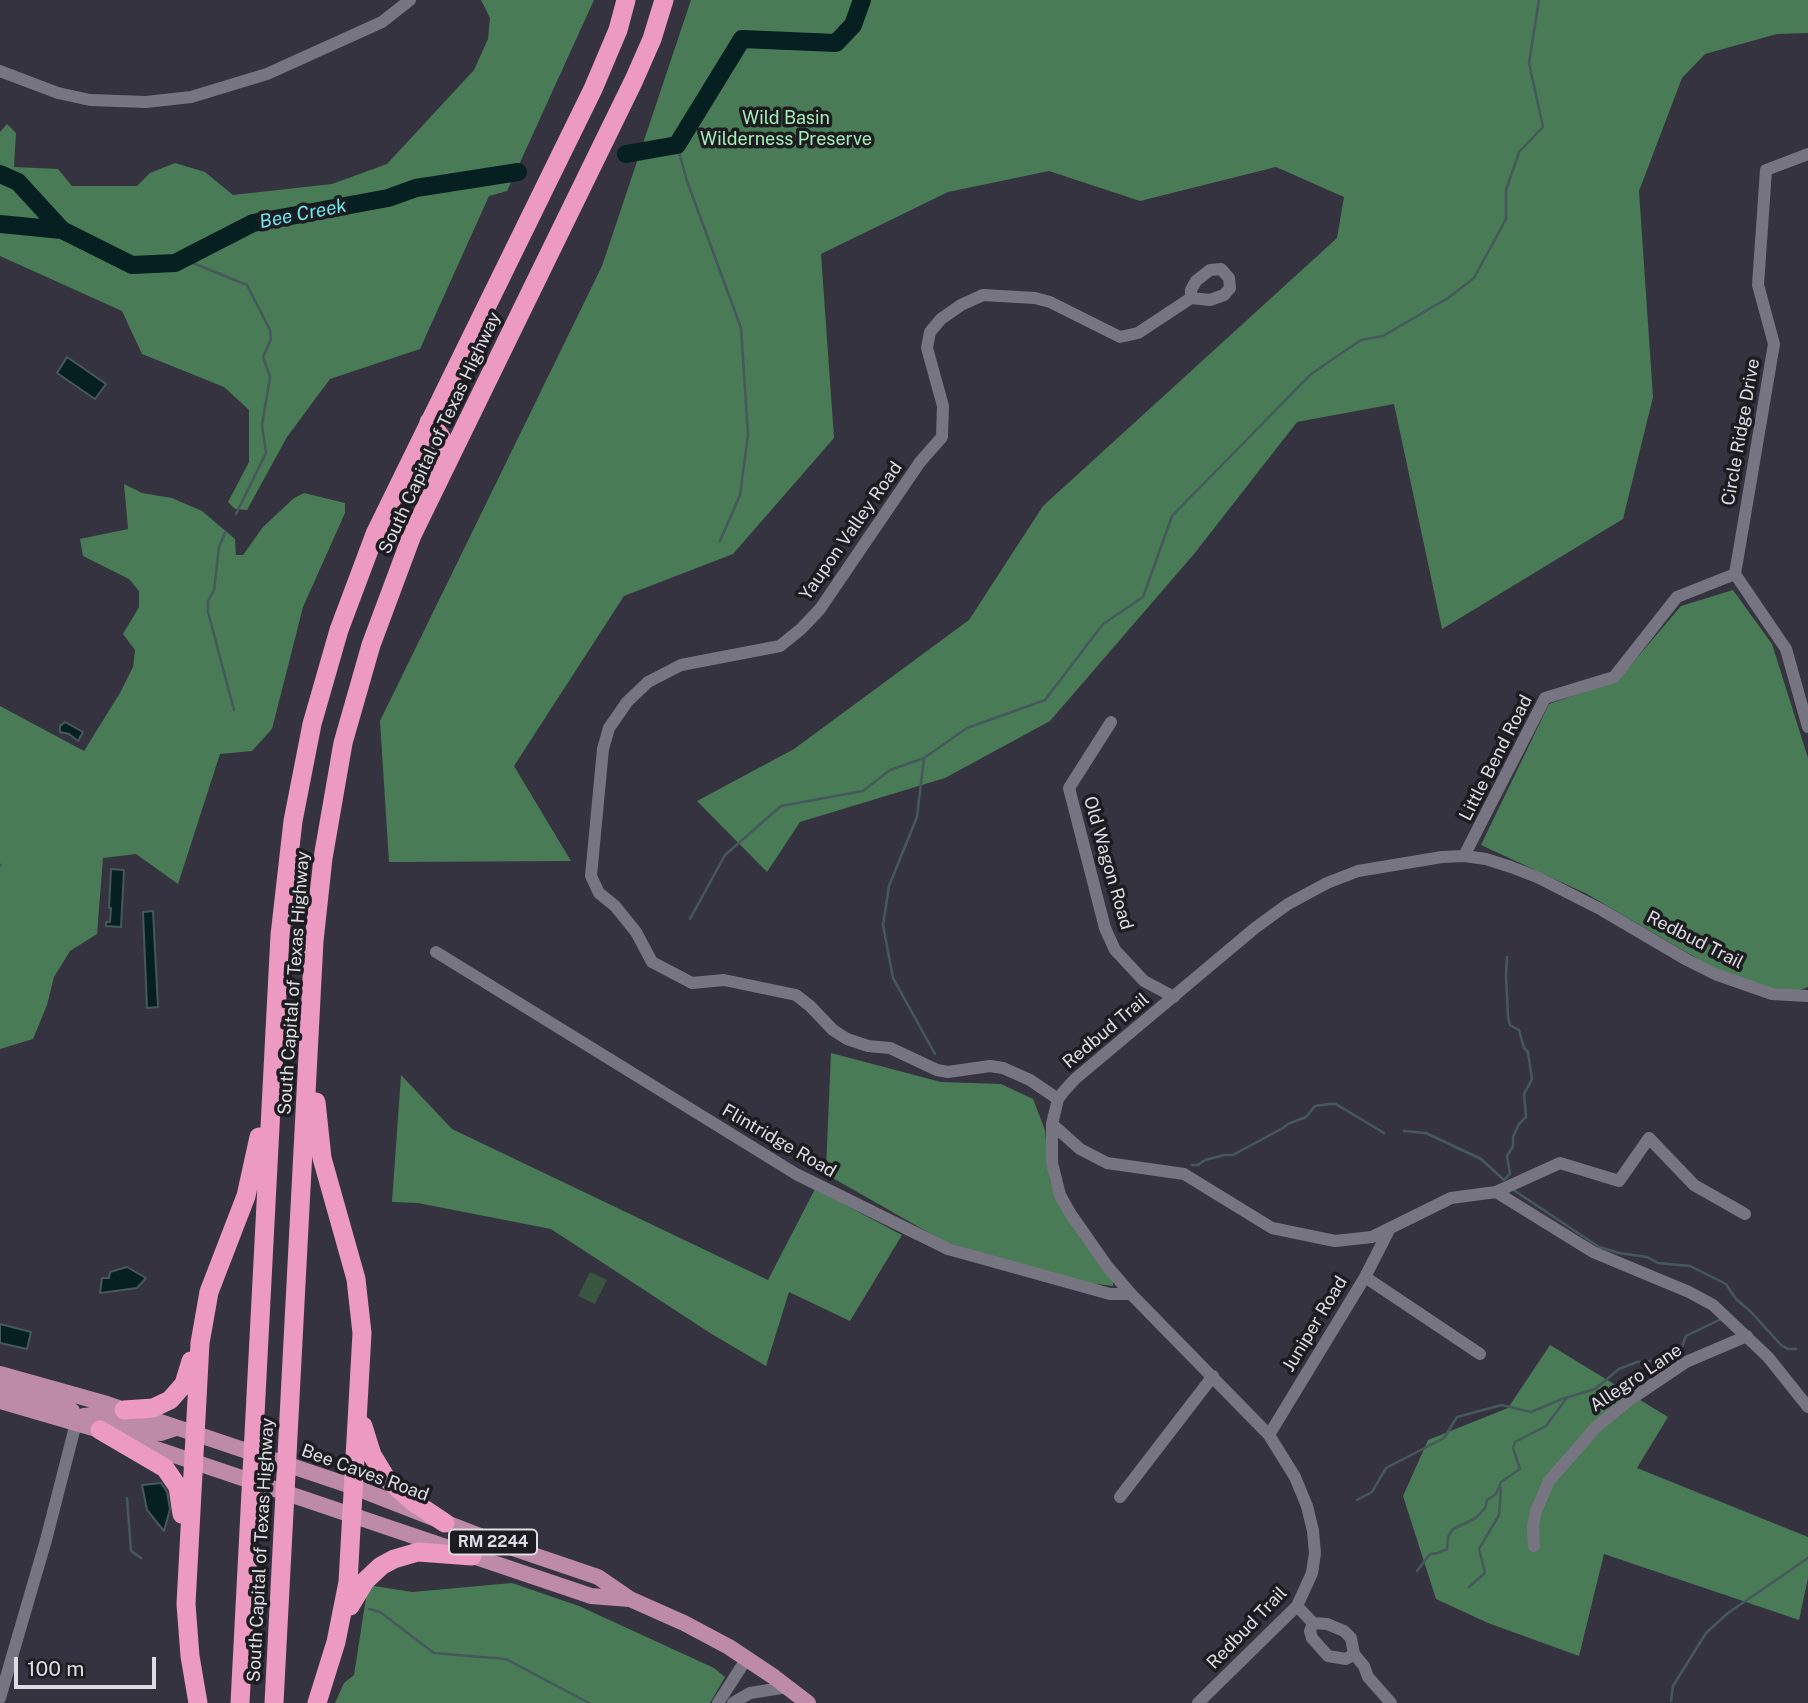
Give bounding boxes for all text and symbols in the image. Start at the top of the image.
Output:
park label: Wild Basin Wilderness Preserve [700,107,872,150]
water label: Bee Creek [258,194,348,234]
street label: South Capital of Texas Highway [374,309,506,557]
street label: Circle Ridge Drive [1717,357,1765,507]
street label: Yaupon Valley Road [795,458,907,604]
street label: Little Bend Road [1455,692,1537,824]
street label: Old Wagon Road [1079,794,1137,932]
street label: South Capital of Texas Highway [274,850,314,1116]
street label: Redbud Trail [1643,906,1747,974]
street label: Redbud Trail [1058,989,1154,1073]
street label: Flintridge Road [718,1100,840,1182]
street label: Juniper Road [1278,1272,1352,1376]
street label: Allegro Lane [1586,1339,1686,1417]
street label: South Capital of Texas Highway [243,1417,279,1683]
street label: Bee Caves Road [298,1440,432,1506]
road number: RM 2244 [449,1530,537,1554]
street label: Redbud Trail [1202,1582,1292,1674]
scale bar [18,1644,159,1688]
text: 100 m [27,1656,84,1681]

